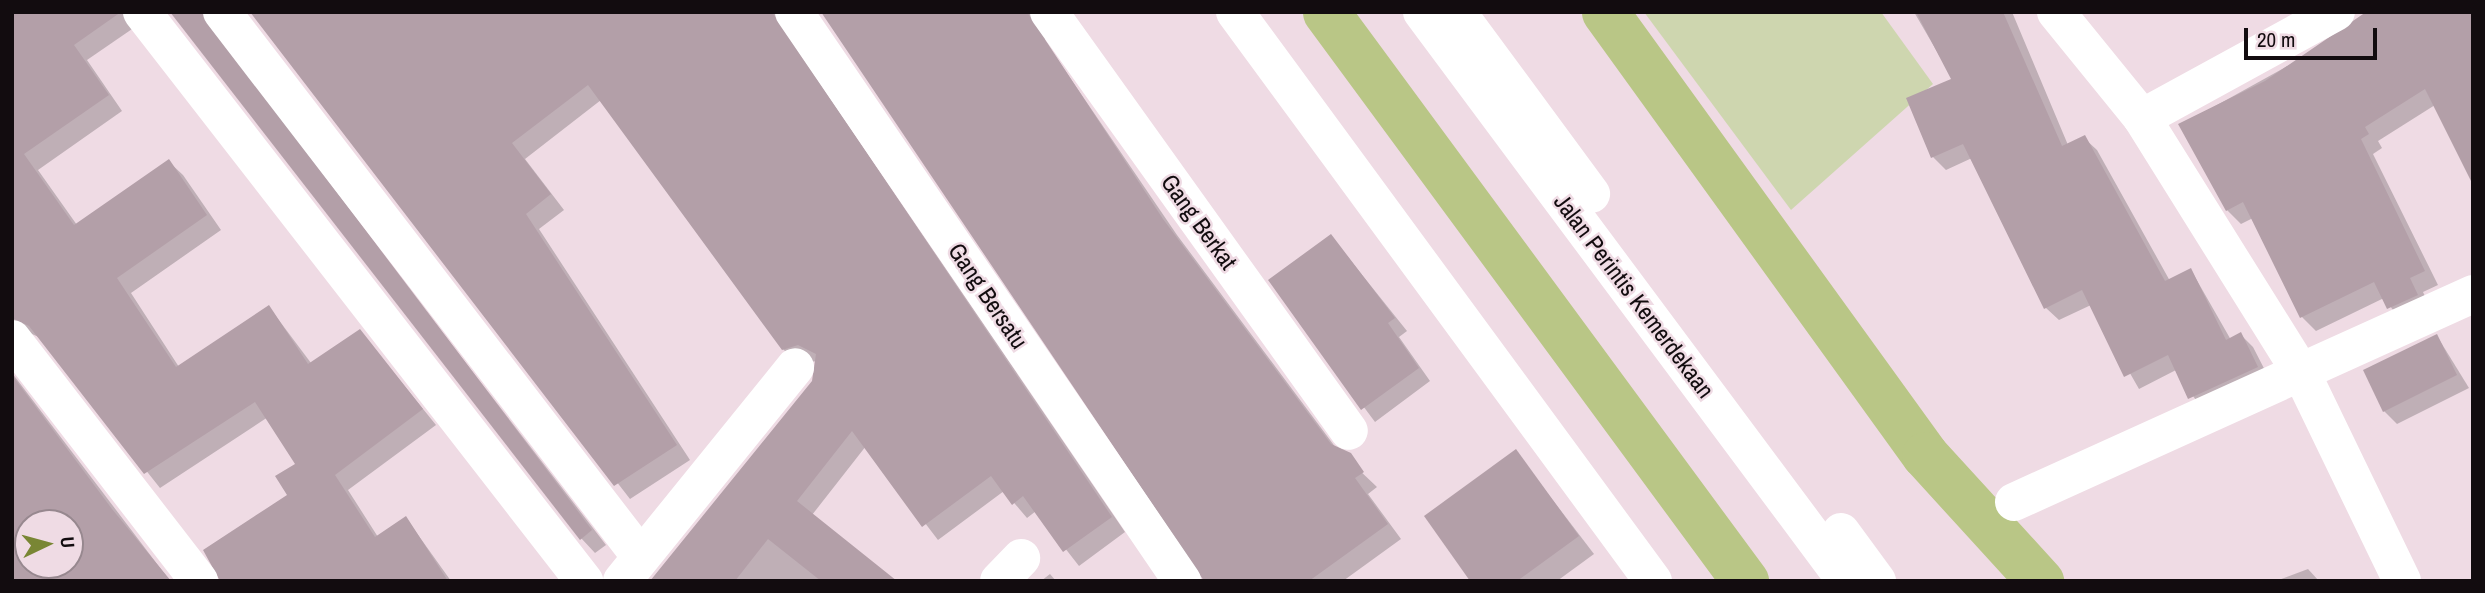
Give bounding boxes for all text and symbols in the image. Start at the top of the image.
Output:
scale bar [2247,14,2380,58]
text: 20 m [2257,25,2295,54]
street label: Gang Berkat [1155,169,1243,275]
street label: Jalan Perintis Kemerdekaan [1548,188,1720,404]
street label: Gang Bersatu [942,238,1034,354]
north arrow [14,509,84,579]
text: U [54,536,81,549]

